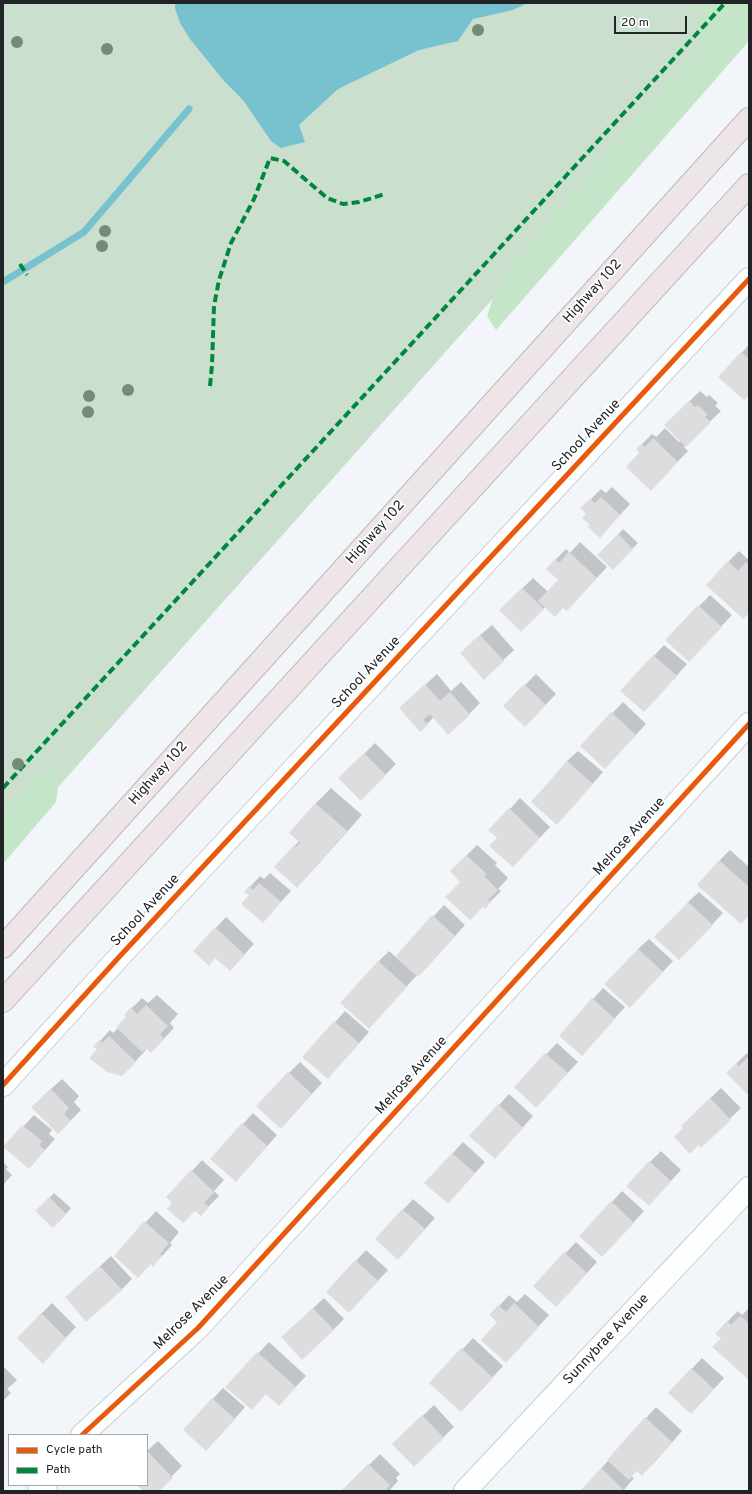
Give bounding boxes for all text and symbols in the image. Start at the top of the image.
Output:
scale bar [616,8,689,34]
text: 20 m [621,15,649,31]
street label: Highway 102 [560,257,626,327]
street label: School Avenue [549,396,625,476]
street label: Highway 102 [343,498,409,568]
street label: School Avenue [329,633,405,713]
street label: Highway 102 [126,739,192,809]
street label: Melrose Avenue [591,794,669,880]
street label: School Avenue [108,871,184,951]
street label: Melrose Avenue [373,1033,451,1119]
street label: Melrose Avenue [151,1272,233,1354]
street label: Sunnybrae Avenue [561,1291,653,1389]
legend [8,1434,148,1486]
text: Cycle path [46,1442,103,1458]
text: Path [46,1462,71,1478]

